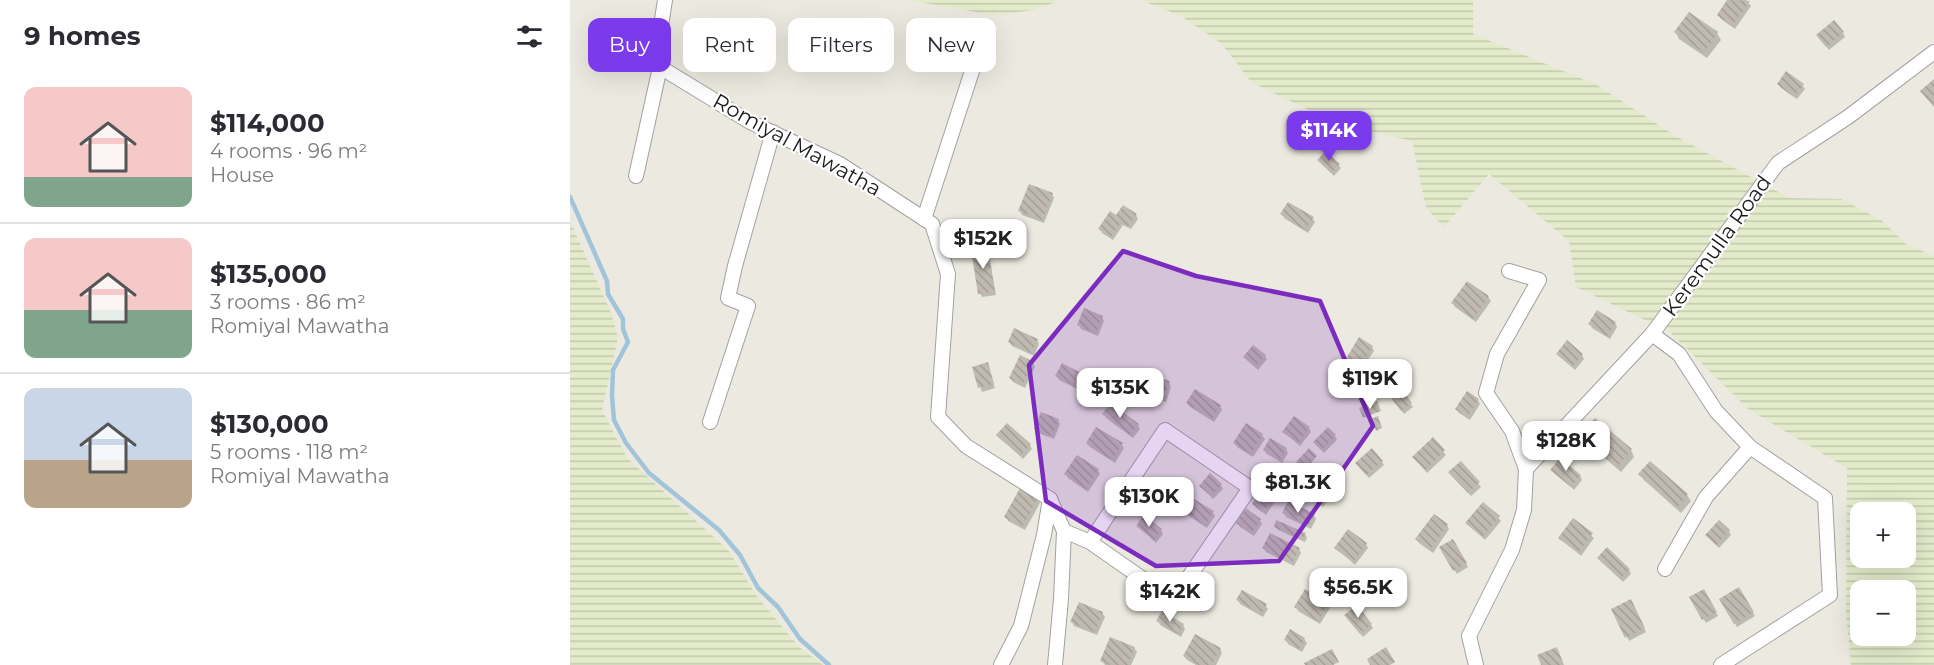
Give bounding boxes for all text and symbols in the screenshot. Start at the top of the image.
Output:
chip: Buy [588,18,671,72]
chip: Rent [683,18,776,72]
chip: Filters [788,18,894,72]
chip: New [906,18,996,72]
text: 9 homes [24,20,141,52]
icon: filters [513,20,546,53]
street label: Romiyal Mawatha [709,88,886,201]
text: $114,000 [210,107,325,139]
icon: home [72,111,144,183]
pin: $114K [1287,111,1371,162]
text: $114K [1301,118,1357,142]
text: 4 rooms · 96 m² [210,139,367,163]
text: House [210,163,274,187]
street label: Keremulla Road [1657,170,1776,321]
pin: $152K [941,219,1025,270]
text: $152K [954,226,1012,250]
text: $135,000 [210,258,327,290]
icon: home [72,262,144,334]
text: 3 rooms · 86 m² [210,290,366,314]
text: Romiyal Mawatha [210,314,390,338]
pin: $119K [1328,359,1412,410]
text: $119K [1342,366,1398,390]
pin: $135K [1078,368,1162,419]
text: $135K [1091,375,1149,399]
text: $130,000 [210,408,329,440]
icon: home [72,412,144,484]
pin: $128K [1524,421,1608,472]
text: $128K [1536,428,1596,452]
text: 5 rooms · 118 m² [210,440,368,464]
pin: $81.3K [1249,463,1347,514]
text: Romiyal Mawatha [210,464,390,488]
text: $81.3K [1265,470,1331,494]
pin: $130K [1107,477,1191,528]
text: $130K [1119,484,1179,508]
map controls [1850,502,1916,646]
button: + [1850,502,1916,568]
pin: $56.5K [1309,568,1407,619]
pin: $142K [1128,572,1212,623]
text: $56.5K [1323,575,1393,599]
text: $142K [1140,579,1200,603]
button: − [1850,580,1916,646]

